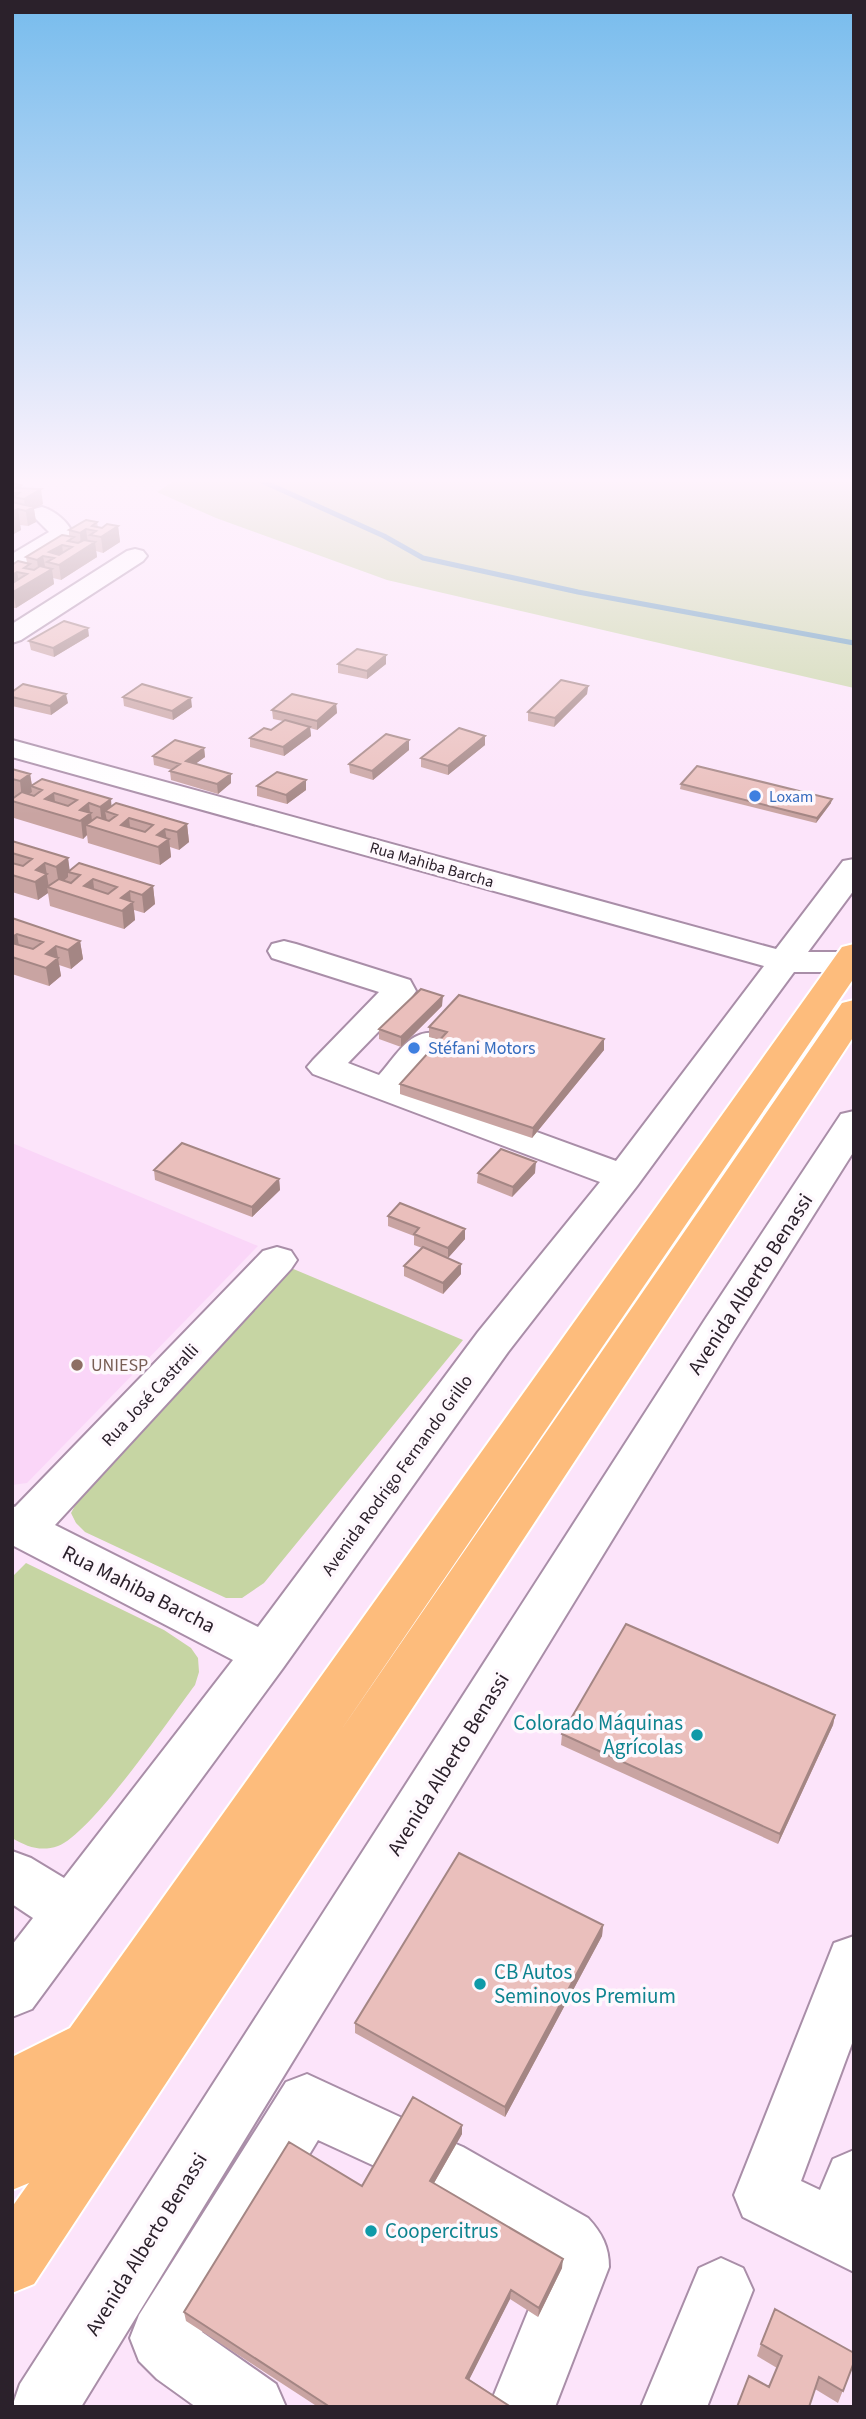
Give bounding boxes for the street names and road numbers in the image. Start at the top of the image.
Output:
street label: Rua Mahiba Barcha [367,837,496,893]
street label: Avenida Alberto Benassi [680,1188,820,1380]
street label: Rua José Castralli [96,1338,205,1452]
street label: Avenida Rodrigo Fernando Grillo [316,1370,479,1581]
street label: Rua Mahiba Barcha [57,1537,221,1641]
street label: Avenida Alberto Benassi [379,1667,517,1861]
street label: Avenida Alberto Benassi [77,2147,215,2341]

